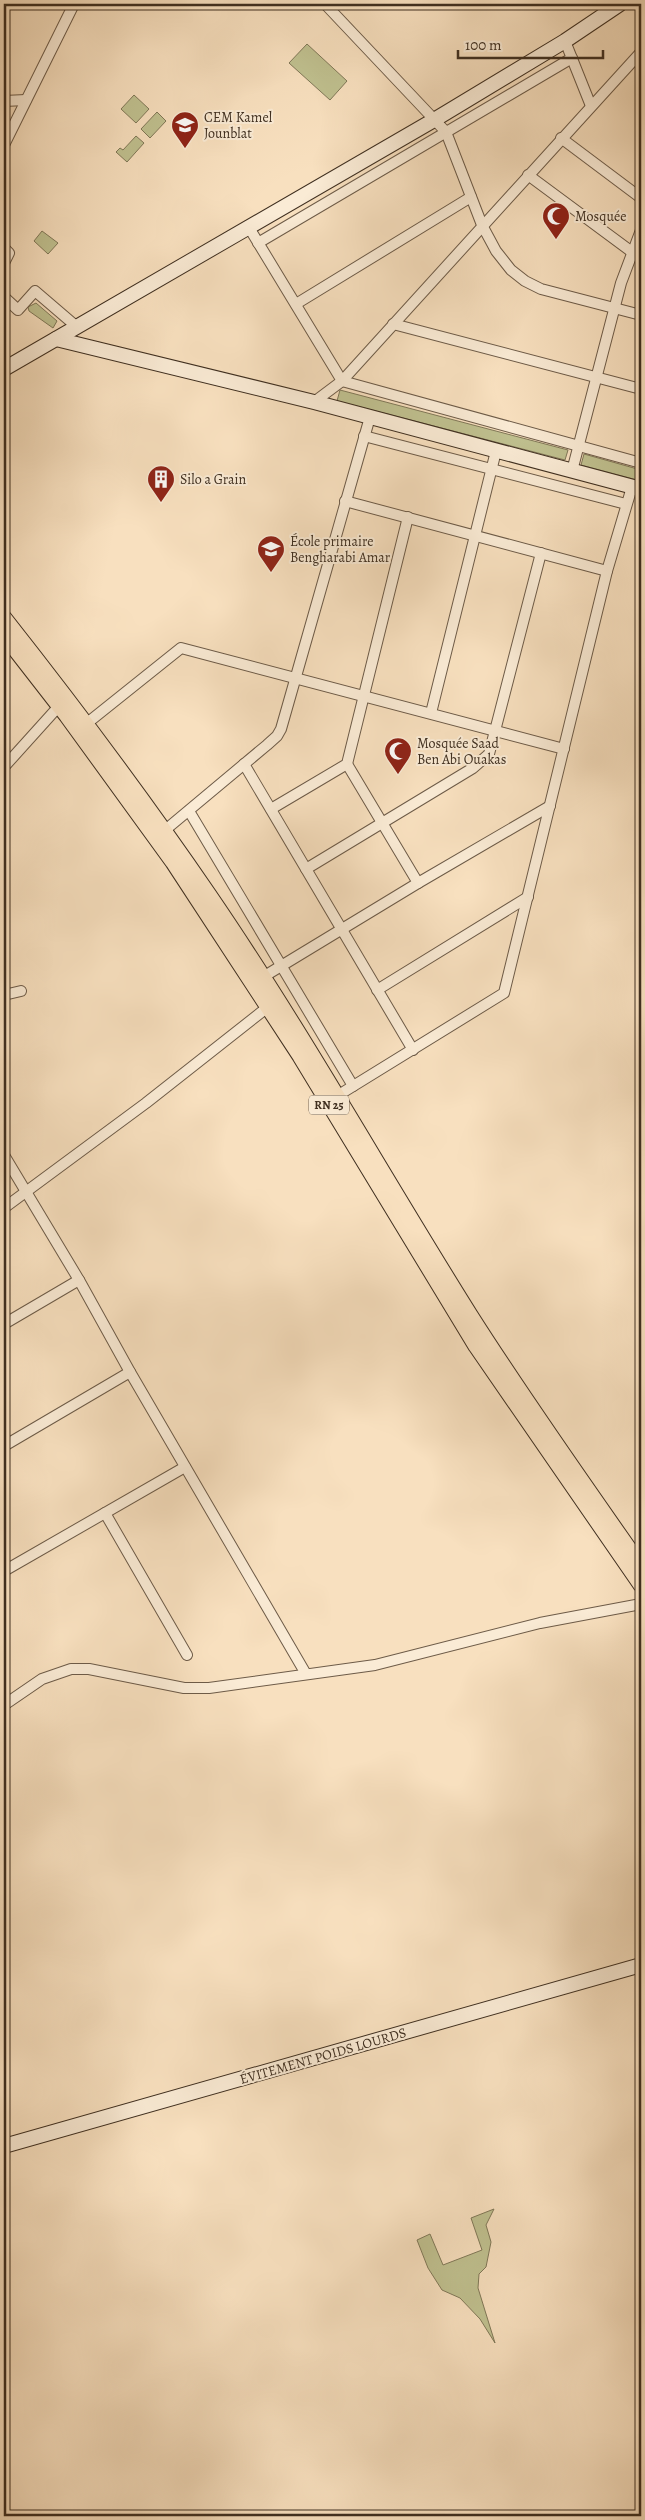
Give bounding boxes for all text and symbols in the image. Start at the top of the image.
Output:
scale bar [458,28,602,60]
text: 100 m [465,35,502,55]
place label: CEM Kamel Jounblat [204,108,273,143]
school or university icon: CEM Kamel Jounblat [170,110,200,149]
mosque icon: Mosquée [541,201,571,240]
place label: Mosquée [575,207,627,226]
building icon: Silo a Grain [146,464,176,503]
place label: Silo a Grain [180,470,246,489]
place label: École primaire Bengharabi Amar [290,532,391,567]
school or university icon: École primaire Bengharabi Amar [256,534,286,573]
place label: Mosquée Saad Ben Abi Ouakas [417,734,506,769]
mosque icon: Mosquée Saad Ben Abi Ouakas [383,736,413,775]
road number: RN 25 [309,1096,349,1114]
street label: ÉVITEMENT POIDS LOURDS [237,2023,409,2089]

